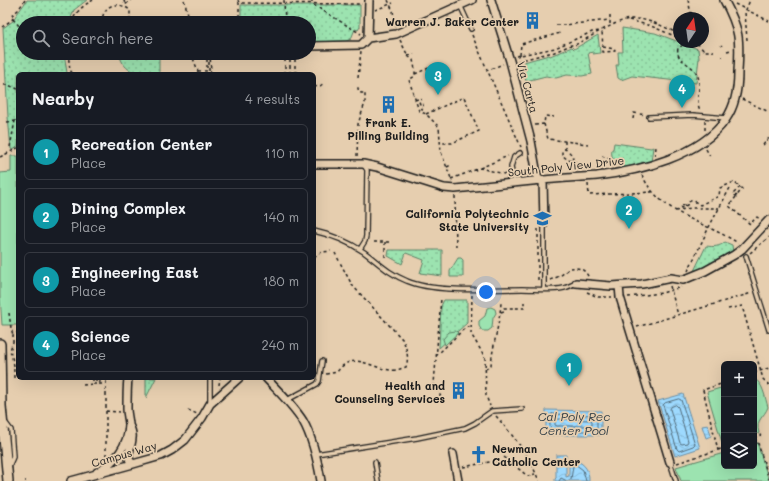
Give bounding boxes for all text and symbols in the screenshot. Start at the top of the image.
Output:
building icon: Warren J. Baker Center [522,11,542,31]
north arrow [673,12,709,48]
place label: Warren J. Baker Center [385,14,519,29]
search box [16,16,316,60]
icon: search [30,27,52,49]
text: Search here [62,28,153,48]
street label: Via Carta [514,60,542,115]
pin: 3 [425,62,451,95]
pin: 4 [669,75,695,108]
text: Nearby [32,87,94,109]
text: 4 results [245,90,300,107]
building icon: Frank E. Pilling Building [378,94,398,114]
place label: Frank E. Pilling Building [347,115,429,143]
text: Recreation Center [71,134,212,154]
text: 1 [43,144,49,161]
text: 110 m [265,144,299,161]
street label: South Poly View Drive [507,152,625,180]
text: Place [71,154,106,171]
pin: 2 [616,196,642,229]
text: Dining Complex [71,198,186,218]
place label: California Polytechnic State University [405,206,529,234]
text: 2 [42,208,50,225]
text: 140 m [263,208,299,225]
school or university icon: California Polytechnic State University [532,209,552,229]
text: Place [71,218,106,235]
text: Engineering East [71,262,199,282]
text: 3 [42,272,50,289]
text: 180 m [263,272,299,289]
text: Place [71,282,106,299]
your location [476,282,496,302]
text: Science [71,326,130,346]
text: 4 [42,336,50,353]
text: 240 m [262,336,299,353]
text: Place [71,346,106,363]
pin: 1 [556,353,582,386]
map controls [721,361,757,469]
button: + [721,361,757,397]
place label: Health and Counseling Services [334,378,445,406]
building icon: Health and Counseling Services [448,381,468,401]
button: − [721,397,757,433]
water label: Cal Poly Rec Center Pool [538,408,610,438]
button: layers [721,433,757,469]
street label: Campus Way [90,437,159,470]
place label: Newman Catholic Center [492,441,581,469]
church icon: Newman Catholic Center [469,444,489,464]

